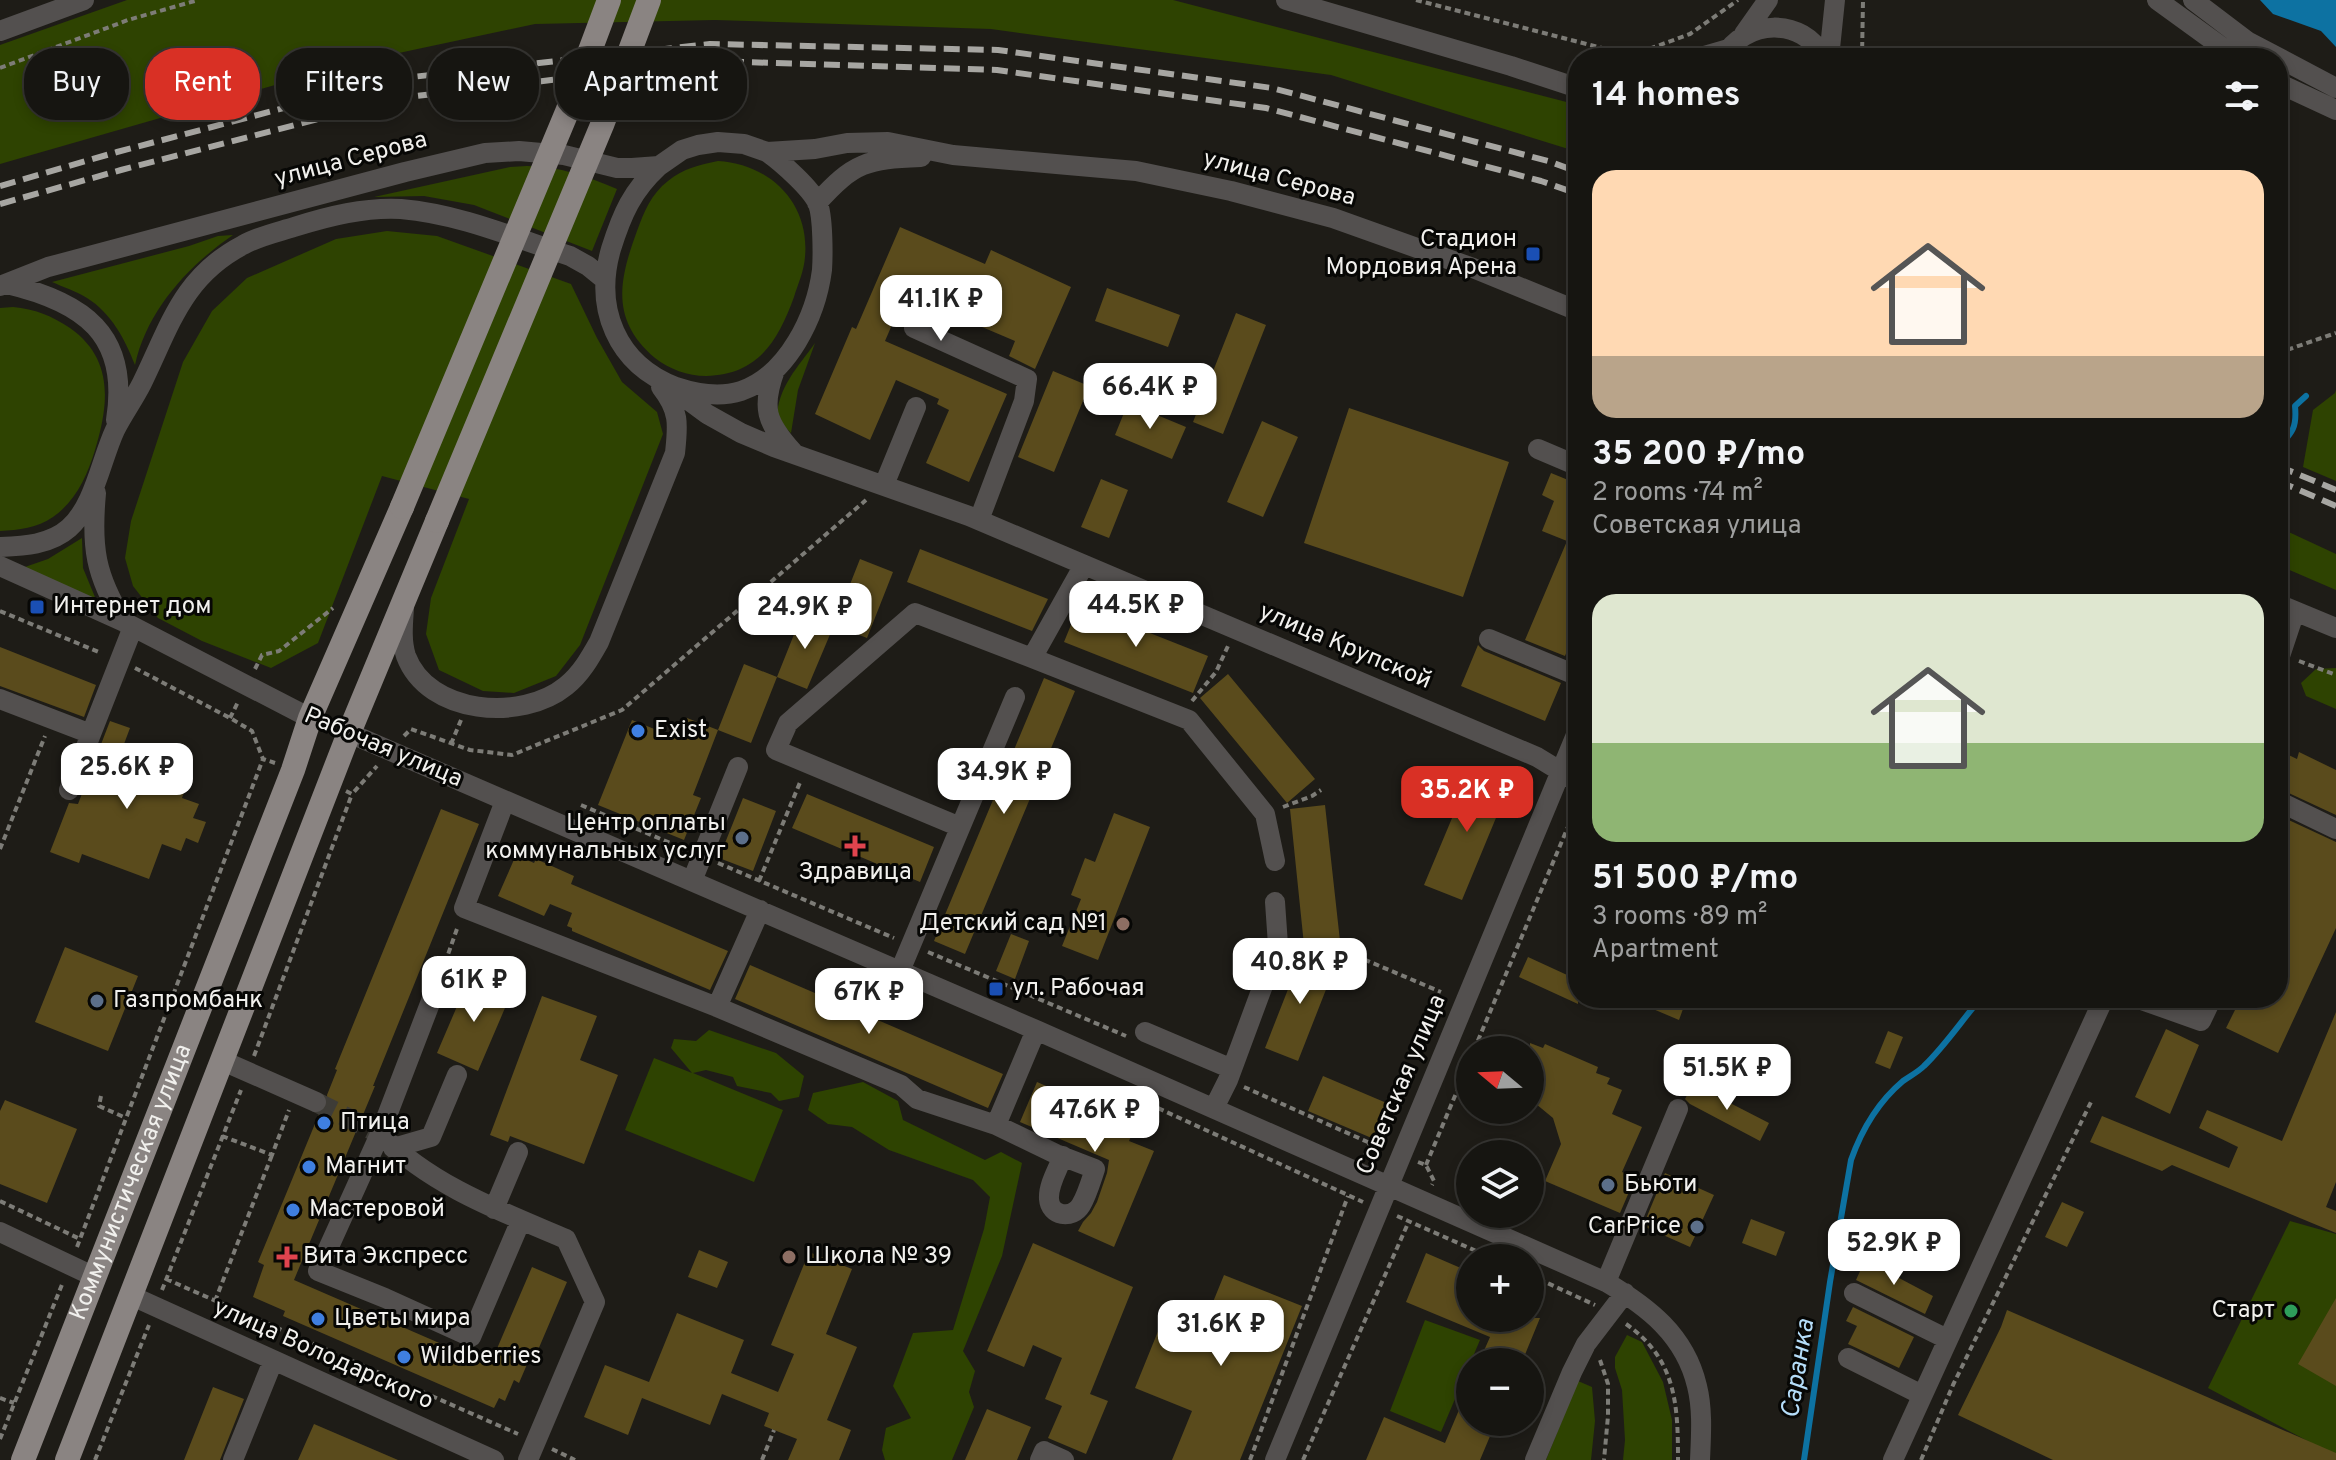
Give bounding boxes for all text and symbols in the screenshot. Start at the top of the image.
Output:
chip: Buy [24,48,129,120]
chip: Rent [145,48,260,120]
chip: Filters [276,48,412,120]
chip: New [428,48,539,120]
chip: Apartment [555,48,747,120]
icon: filters [2220,74,2264,118]
text: 14 homes [1592,75,1741,118]
street label: улица Серова [271,125,431,195]
street label: улица Серова [1199,144,1359,214]
icon: home [1856,222,2000,366]
place label: Стадион Мордовия Арена [1325,225,1517,283]
marker: Стадион Мордовия Арена [1524,245,1542,263]
pin: 41.1K ₽ [867,275,1015,343]
text: 41.1K ₽ [898,284,984,317]
pin: 66.4K ₽ [1076,363,1224,431]
text: 66.4K ₽ [1102,372,1198,405]
text: 35 200 ₽/mo [1592,434,1805,477]
text: 2 rooms · 74 m² [1592,477,1763,510]
text: Советская улица [1592,510,1801,543]
pin: 44.5K ₽ [1062,581,1210,649]
pin: 24.9K ₽ [731,583,879,651]
text: 44.5K ₽ [1087,590,1185,623]
place label: Интернет дом [53,592,212,622]
text: 24.9K ₽ [757,592,853,625]
street label: улица Крупской [1254,597,1436,697]
marker: Интернет дом [28,598,46,616]
icon: home [1856,646,2000,790]
street label: Рабочая улица [299,701,467,795]
place label: Exist [654,716,707,746]
marker: Exist [629,722,647,740]
pin: 25.6K ₽ [53,743,201,811]
pin: 34.9K ₽ [930,748,1078,816]
text: 25.6K ₽ [79,752,175,785]
text: 34.9K ₽ [956,757,1052,790]
pin: 35.2K ₽ [1393,766,1541,834]
text: 35.2K ₽ [1419,775,1515,808]
place label: Центр оплаты коммунальных услуг [485,809,726,867]
marker: Центр оплаты коммунальных услуг [733,829,751,847]
marker: Здравица [846,837,864,855]
place label: Здравица [798,858,912,888]
text: 51 500 ₽/mo [1592,858,1798,901]
text: 3 rooms · 89 m² [1592,901,1767,934]
place label: Детский сад №1 [919,909,1107,939]
marker: Детский сад №1 [1114,915,1132,933]
text: Apartment [1592,934,1719,967]
pin: 40.8K ₽ [1226,938,1374,1006]
text: 40.8K ₽ [1251,947,1349,980]
pin: 61K ₽ [418,956,530,1024]
text: 61K ₽ [440,965,508,998]
pin: 67K ₽ [813,968,925,1036]
place label: ул. Рабочая [1012,974,1145,1004]
text: 67K ₽ [833,977,905,1010]
marker: ул. Рабочая [987,980,1005,998]
place label: Газпромбанк [113,986,263,1016]
street label: Советская улица [1350,990,1454,1180]
marker: Газпромбанк [88,992,106,1010]
north arrow [1456,1036,1544,1124]
map controls [1456,1036,1544,1436]
street label: Коммунистическая улица [64,1040,199,1325]
pin: 51.5K ₽ [1653,1044,1801,1112]
text: 51.5K ₽ [1682,1053,1772,1086]
pin: 47.6K ₽ [1021,1086,1169,1154]
text: 47.6K ₽ [1049,1095,1141,1128]
place label: Птица [340,1108,410,1138]
marker: Птица [315,1114,333,1132]
button: layers [1456,1140,1544,1228]
place label: Магнит [325,1152,406,1182]
marker: Магнит [300,1158,318,1176]
place label: Бьюти [1624,1170,1697,1200]
marker: Бьюти [1599,1176,1617,1194]
place label: Мастеровой [309,1195,445,1225]
marker: Мастеровой [284,1201,302,1219]
place label: CarPrice [1588,1212,1681,1242]
marker: CarPrice [1688,1218,1706,1236]
pin: 52.9K ₽ [1820,1219,1968,1287]
text: 52.9K ₽ [1846,1228,1942,1261]
place label: Вита Экспресс [303,1242,468,1272]
place label: Школа № 39 [805,1242,952,1272]
button: + [1456,1244,1544,1332]
marker: Вита Экспресс [278,1248,296,1266]
marker: Школа № 39 [780,1248,798,1266]
street label: улица Володарского [208,1293,438,1417]
place label: Старт [2211,1296,2275,1326]
pin: 31.6K ₽ [1147,1300,1295,1368]
marker: Старт [2282,1302,2300,1320]
place label: Цветы мира [334,1304,470,1334]
text: 31.6K ₽ [1176,1309,1266,1342]
marker: Цветы мира [309,1310,327,1328]
water label: Саранка [1775,1316,1823,1421]
place label: Wildberries [420,1342,542,1372]
marker: Wildberries [395,1348,413,1366]
button: − [1456,1348,1544,1436]

